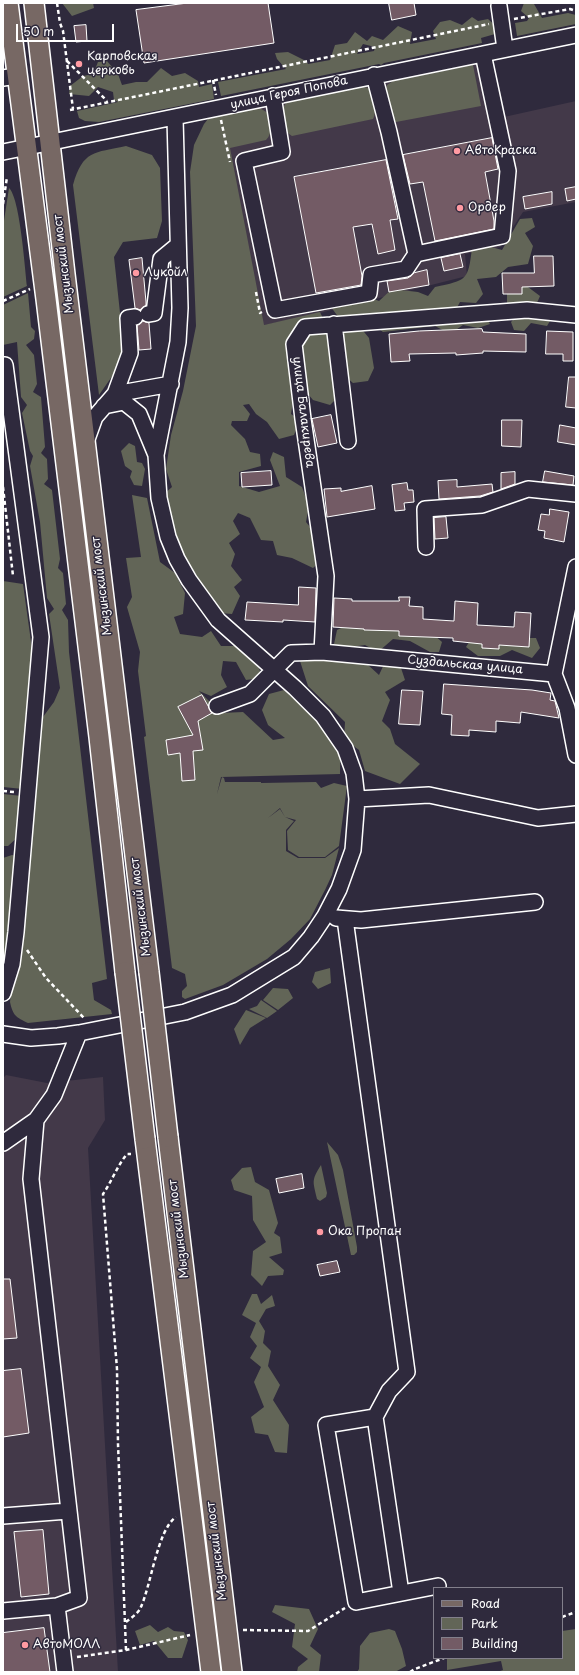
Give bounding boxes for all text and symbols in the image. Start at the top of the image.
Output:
scale bar [18,16,116,42]
text: 50 m [23,22,54,40]
place label: Карповская церковь [87,50,158,78]
marker: Карповская церковь [74,59,84,69]
street label: улица Героя Попова [229,74,349,112]
place label: АвтоКраска [465,144,536,158]
marker: АвтоКраска [452,146,462,156]
place label: Ордер [468,201,506,215]
marker: Ордер [455,203,465,213]
street label: Мызинский мост [51,214,77,314]
place label: Лукойл [144,266,187,280]
marker: Лукойл [131,268,141,278]
street label: улица Балакирева [289,356,317,468]
street label: Мызинский мост [89,536,115,636]
street label: Суздальская улица [407,653,523,677]
street label: Мызинский мост [128,857,154,957]
street label: Мызинский мост [166,1179,192,1279]
place label: Ока Пропан [328,1225,402,1239]
marker: Ока Пропан [315,1227,325,1237]
street label: Мызинский мост [204,1501,230,1601]
legend [433,1587,563,1659]
text: Road [471,1594,500,1612]
text: Park [471,1614,498,1632]
text: Building [471,1634,518,1652]
place label: АвтоМОЛЛ [33,1638,101,1652]
marker: АвтоМОЛЛ [20,1640,30,1650]

